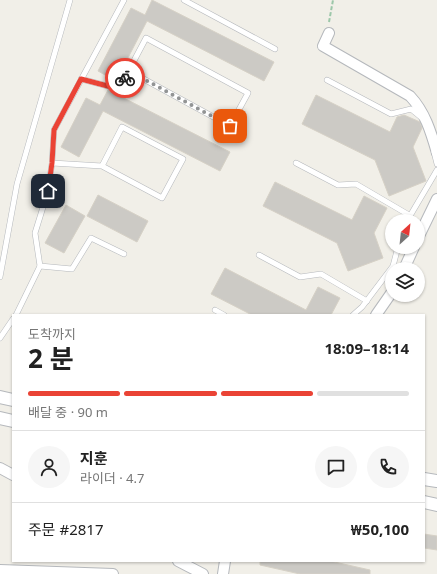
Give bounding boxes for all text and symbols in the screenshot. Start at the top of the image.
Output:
courier [105,58,145,98]
icon: bike [114,67,136,89]
pin [213,109,247,143]
icon: bag [219,115,241,137]
pin [31,174,65,208]
icon: home [37,180,59,202]
north arrow [385,214,425,254]
map controls [385,214,425,302]
button: layers [385,262,425,302]
text: 도착까지 [28,325,76,343]
text: 18:09–18:14 [324,338,409,358]
text: 2 분 [28,340,74,376]
text: 배달 중 · 90 m [28,403,108,421]
button: person [28,446,70,488]
button: chat [315,446,357,488]
button: phone [367,446,409,488]
text: 지훈 [80,448,108,468]
text: 라이더 · 4.7 [80,469,144,487]
text: 주문 #2817 [28,519,104,539]
text: ₩50,100 [351,519,409,539]

